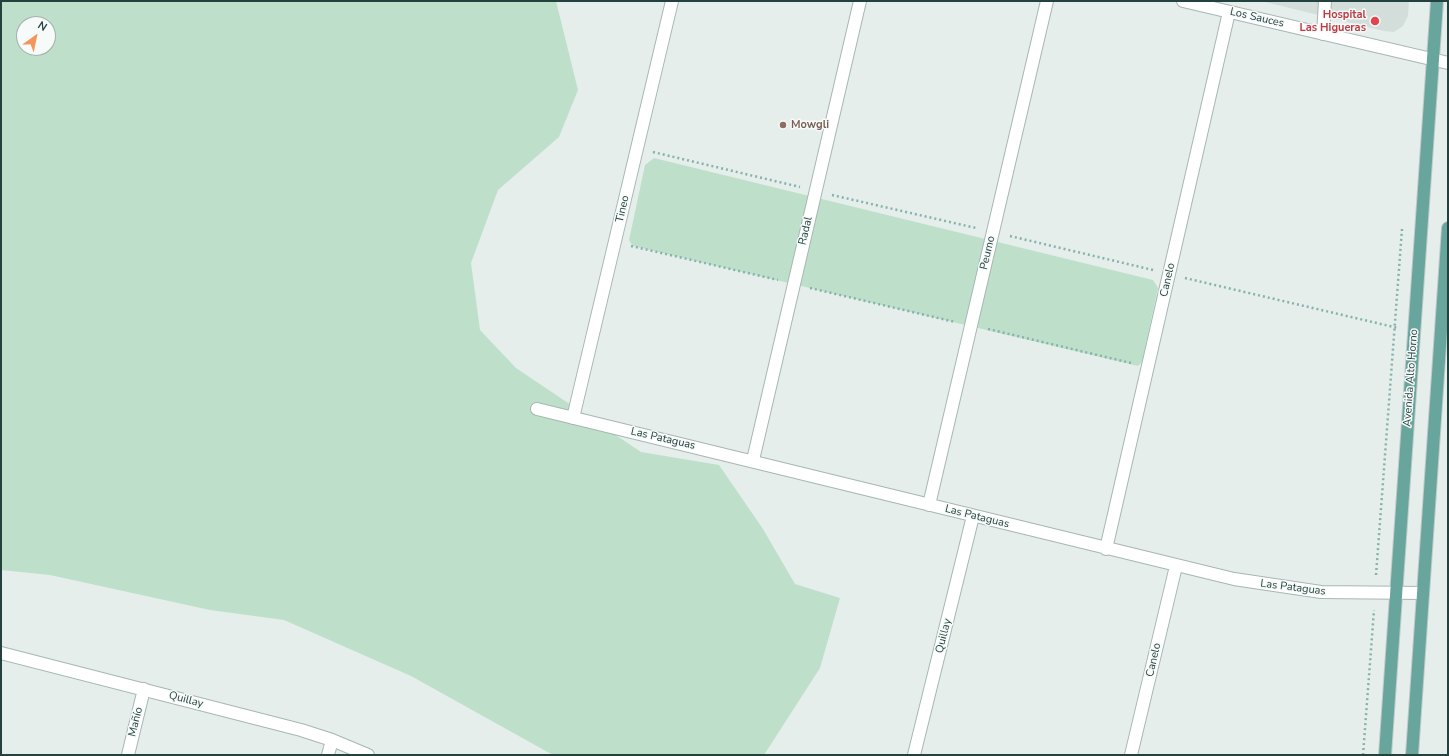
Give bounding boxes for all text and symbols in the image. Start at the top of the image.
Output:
street label: Los Sauces [1229,5,1285,31]
place label: Hospital Las Higueras [1300,8,1366,34]
marker: Hospital Las Higueras [1369,15,1381,27]
north arrow [16,16,56,56]
text: N [35,18,50,35]
place label: Mowgli [791,118,829,132]
marker: Mowgli [778,120,788,130]
street label: Tineo [613,194,633,224]
street label: Radal [796,216,816,246]
street label: Peumo [978,235,998,271]
street label: Canelo [1158,262,1178,298]
street label: Avenida Alto Horno [1401,329,1421,427]
street label: Las Pataguas [629,425,697,453]
street label: Las Pataguas [943,503,1011,531]
street label: Las Pataguas [1260,577,1326,599]
street label: Quillay [933,617,955,655]
street label: Canelo [1144,642,1164,678]
street label: Quillay [167,689,205,711]
street label: Mañío [126,706,146,738]

